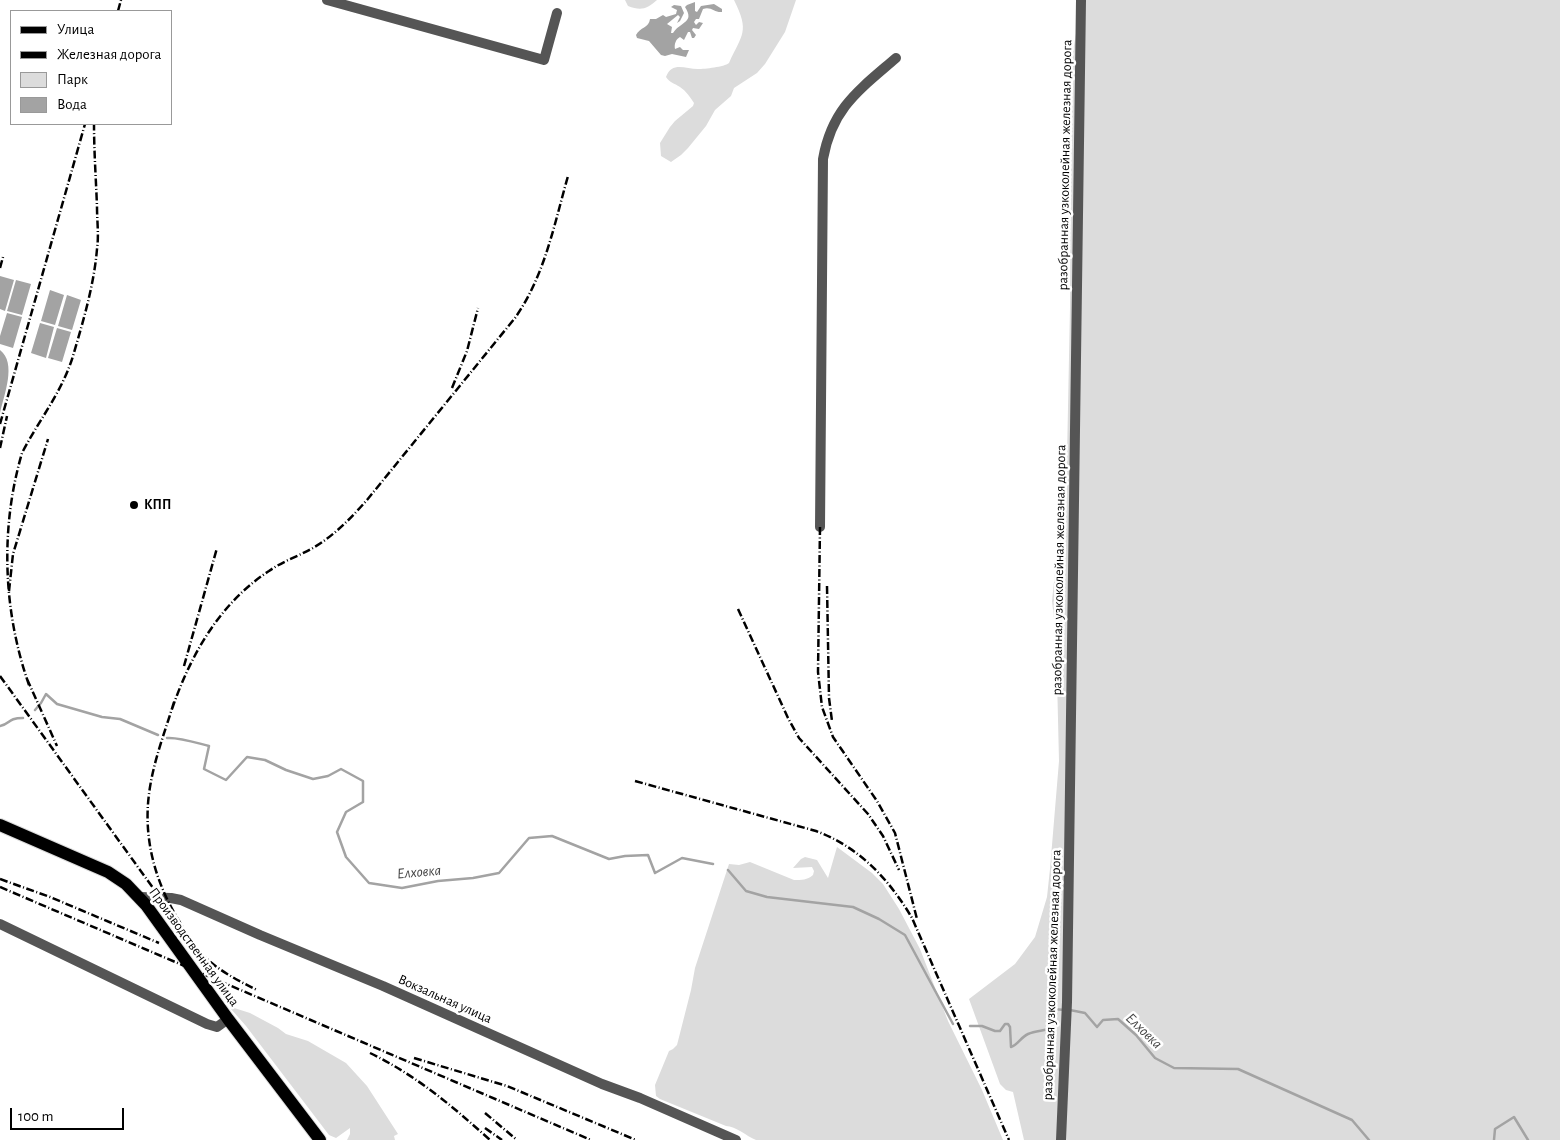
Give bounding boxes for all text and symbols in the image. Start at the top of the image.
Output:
legend [10,10,172,125]
text: Улица [57,22,94,37]
street label: разобранная узкоколейная железная дорога [1054,39,1076,291]
text: Железная дорога [57,47,161,62]
text: Парк [57,72,88,87]
text: Вода [57,97,87,112]
street label: разобранная узкоколейная железная дорога [1048,444,1070,696]
place label: КПП [144,497,171,513]
marker: КПП [128,499,140,511]
street label: разобранная узкоколейная железная дорога [1039,849,1065,1101]
water label: Елховка [396,861,442,883]
street label: Производственная улица [145,884,243,1010]
street label: Вокзальная улица [395,971,495,1027]
water label: Елховка [1122,1009,1166,1053]
scale bar [12,1098,126,1130]
text: 100 m [18,1109,53,1124]

